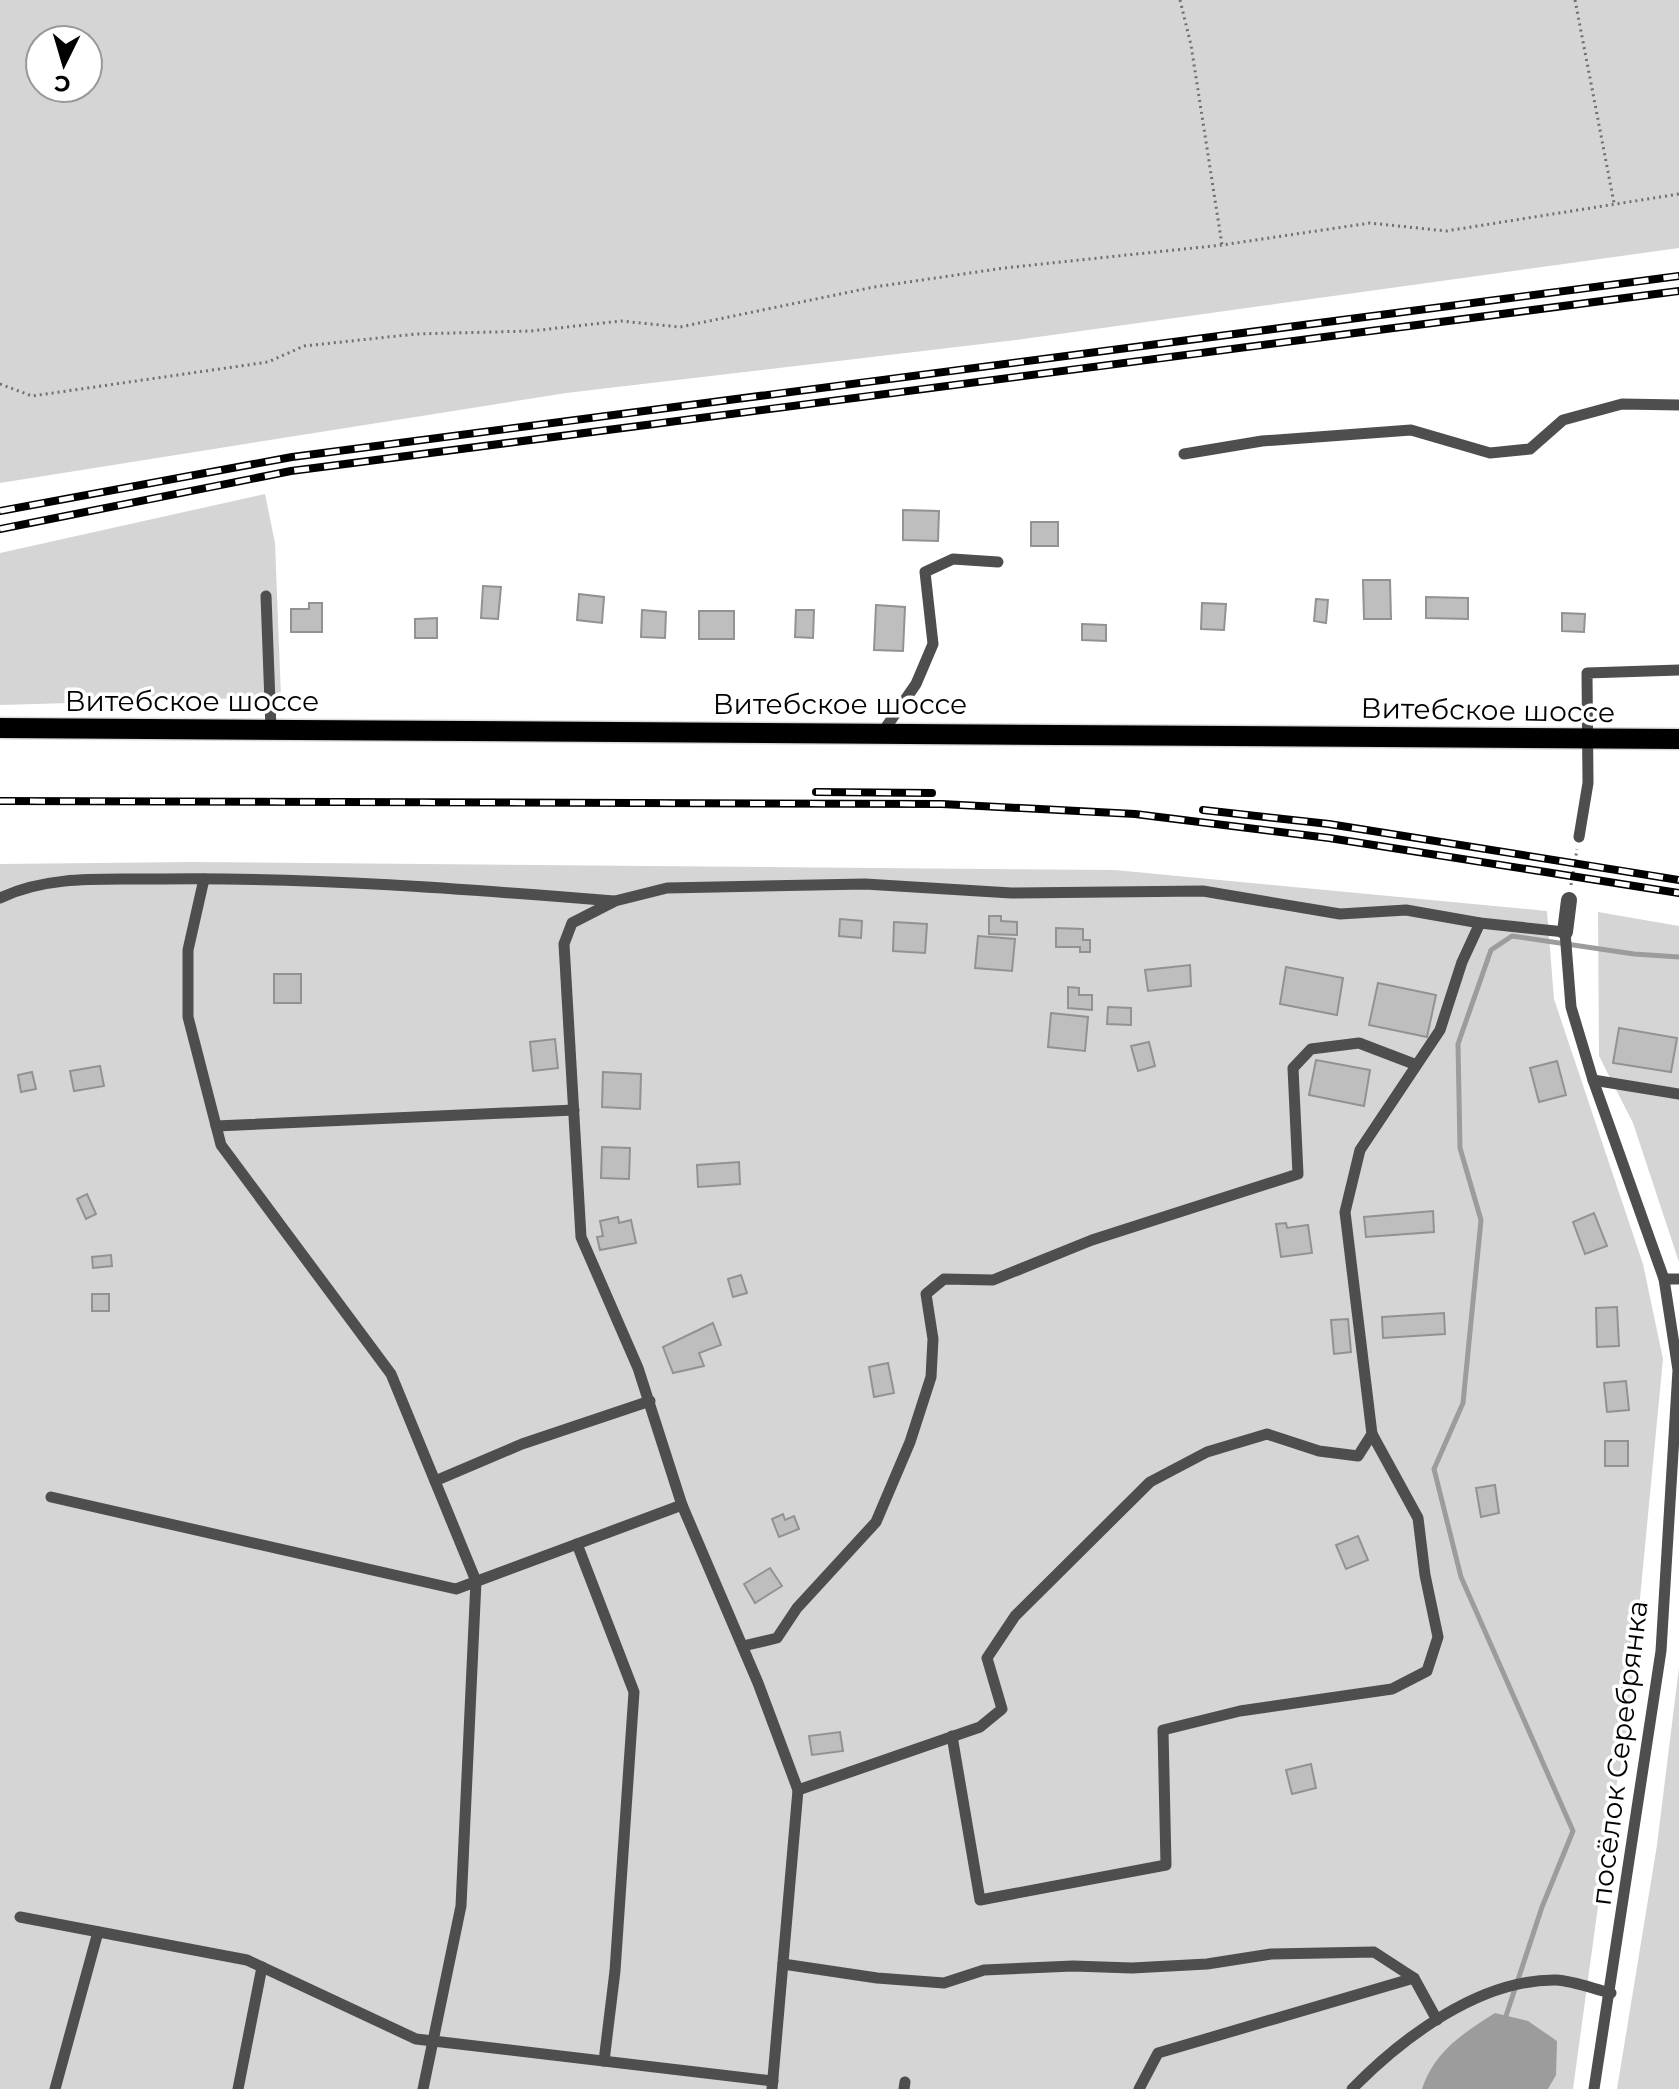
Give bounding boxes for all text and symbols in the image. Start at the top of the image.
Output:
north arrow [24,24,104,104]
text: С [53,69,71,98]
street label: Витебское шоссе [65,684,319,718]
street label: Витебское шоссе [713,687,967,721]
street label: Витебское шоссе [1360,691,1616,729]
street label: посёлок Серебрянка [1583,1599,1655,1907]

